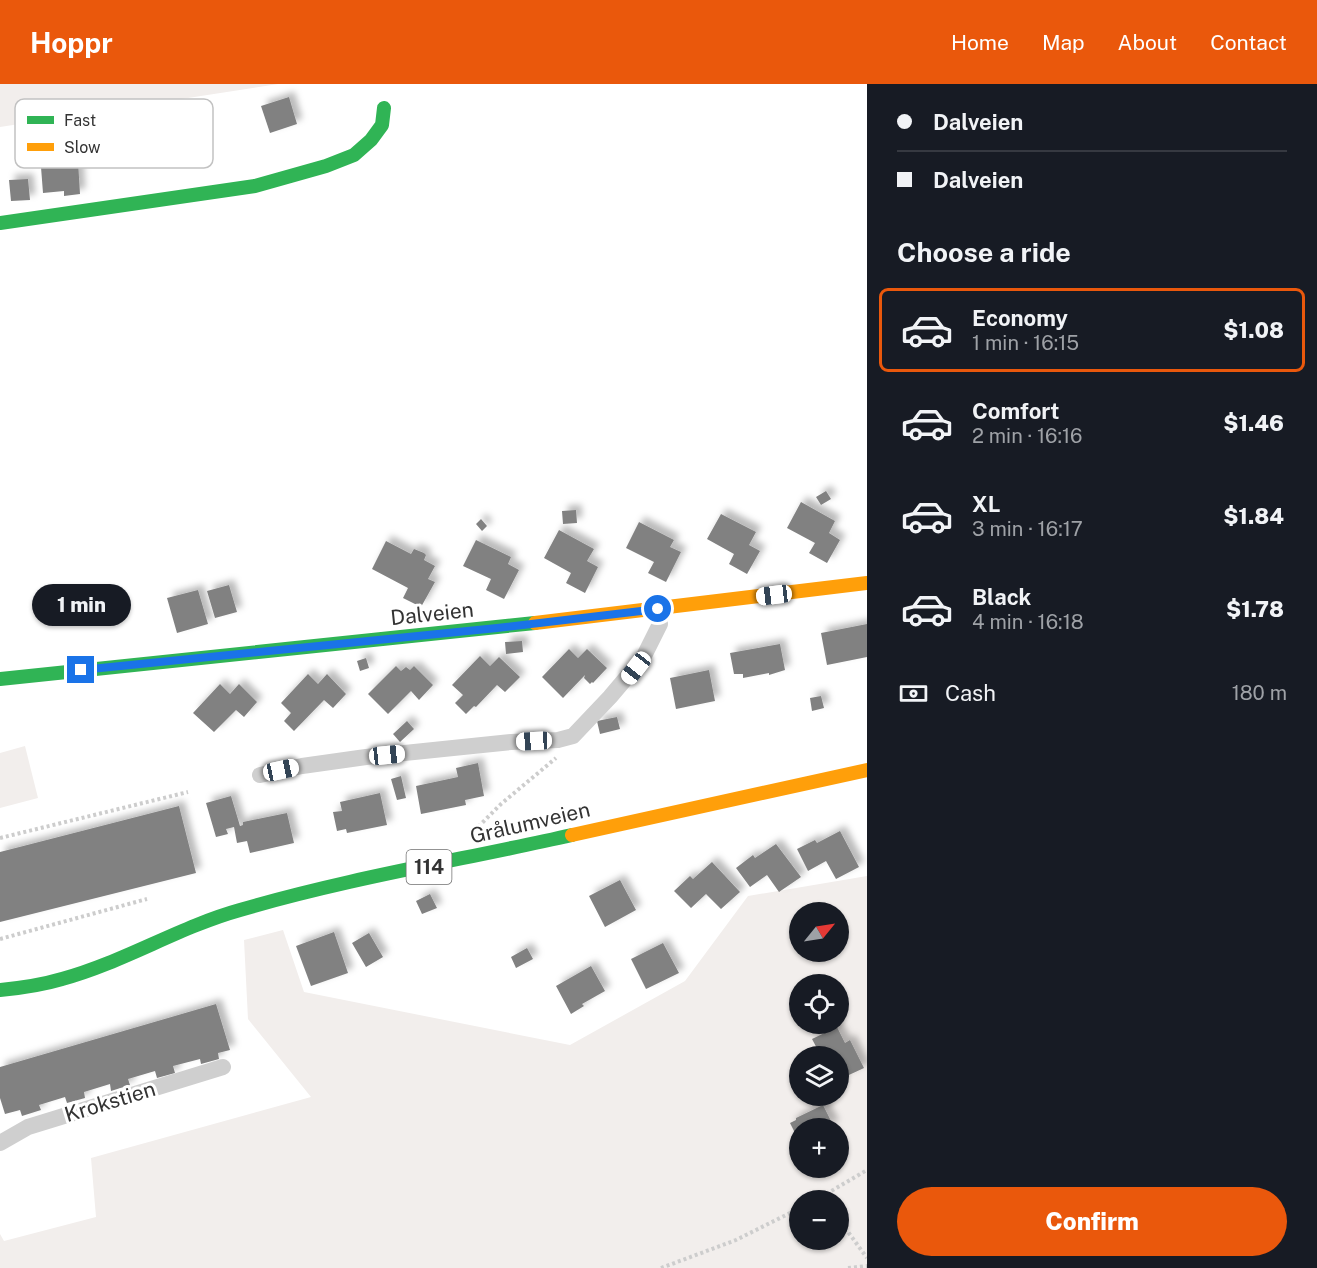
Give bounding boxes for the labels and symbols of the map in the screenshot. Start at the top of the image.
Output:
legend [15,99,213,168]
text: Fast [64,111,96,130]
text: Slow [64,138,101,157]
callout: 1 min [32,583,130,625]
car [755,584,793,606]
route start [644,595,671,622]
street label: Dalveien [389,597,475,630]
car [618,648,654,688]
route end [67,656,94,683]
car [516,731,552,751]
car [368,744,406,766]
car [262,757,300,783]
street label: Grålumveien [467,797,592,848]
road number: 114 [406,850,452,884]
north arrow [789,902,849,962]
street label: Krokstien [61,1076,158,1127]

